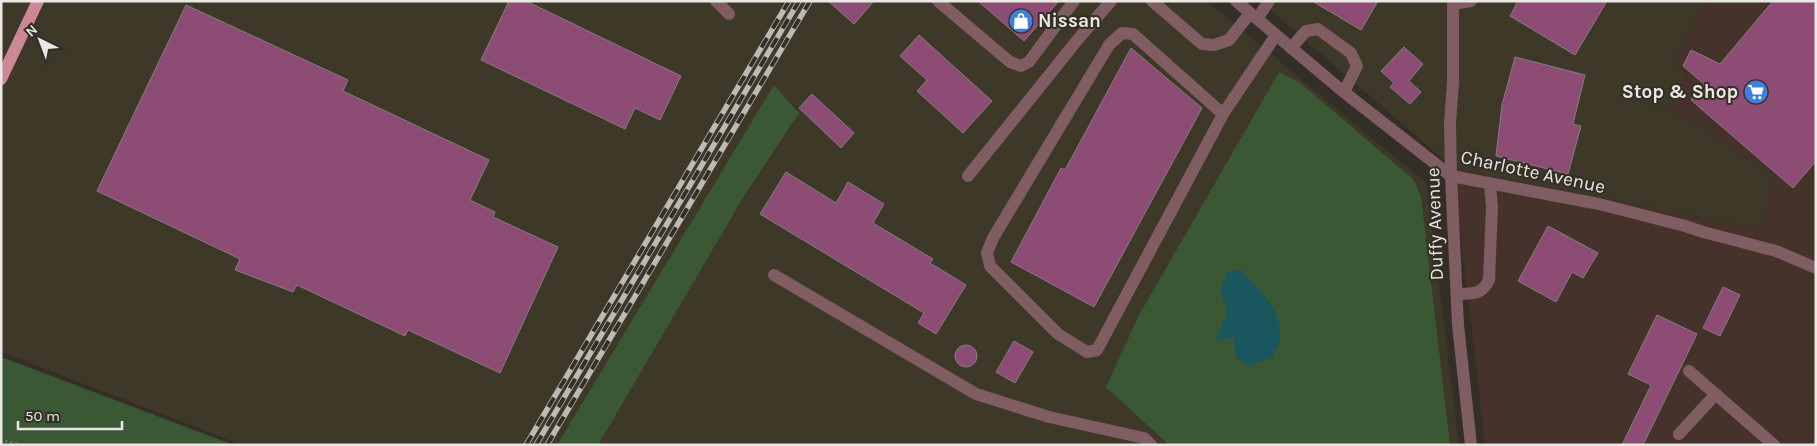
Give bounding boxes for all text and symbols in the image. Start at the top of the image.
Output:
shop icon: Nissan [1008,8,1034,34]
place label: Nissan [1038,10,1101,32]
north arrow [15,15,65,65]
text: N [22,21,41,40]
supermarket icon: Stop & Shop [1743,79,1769,105]
place label: Stop & Shop [1622,81,1738,103]
street label: Charlotte Avenue [1459,146,1607,198]
street label: Duffy Avenue [1422,167,1448,281]
scale bar [18,398,121,430]
text: 50 m [25,407,60,425]

